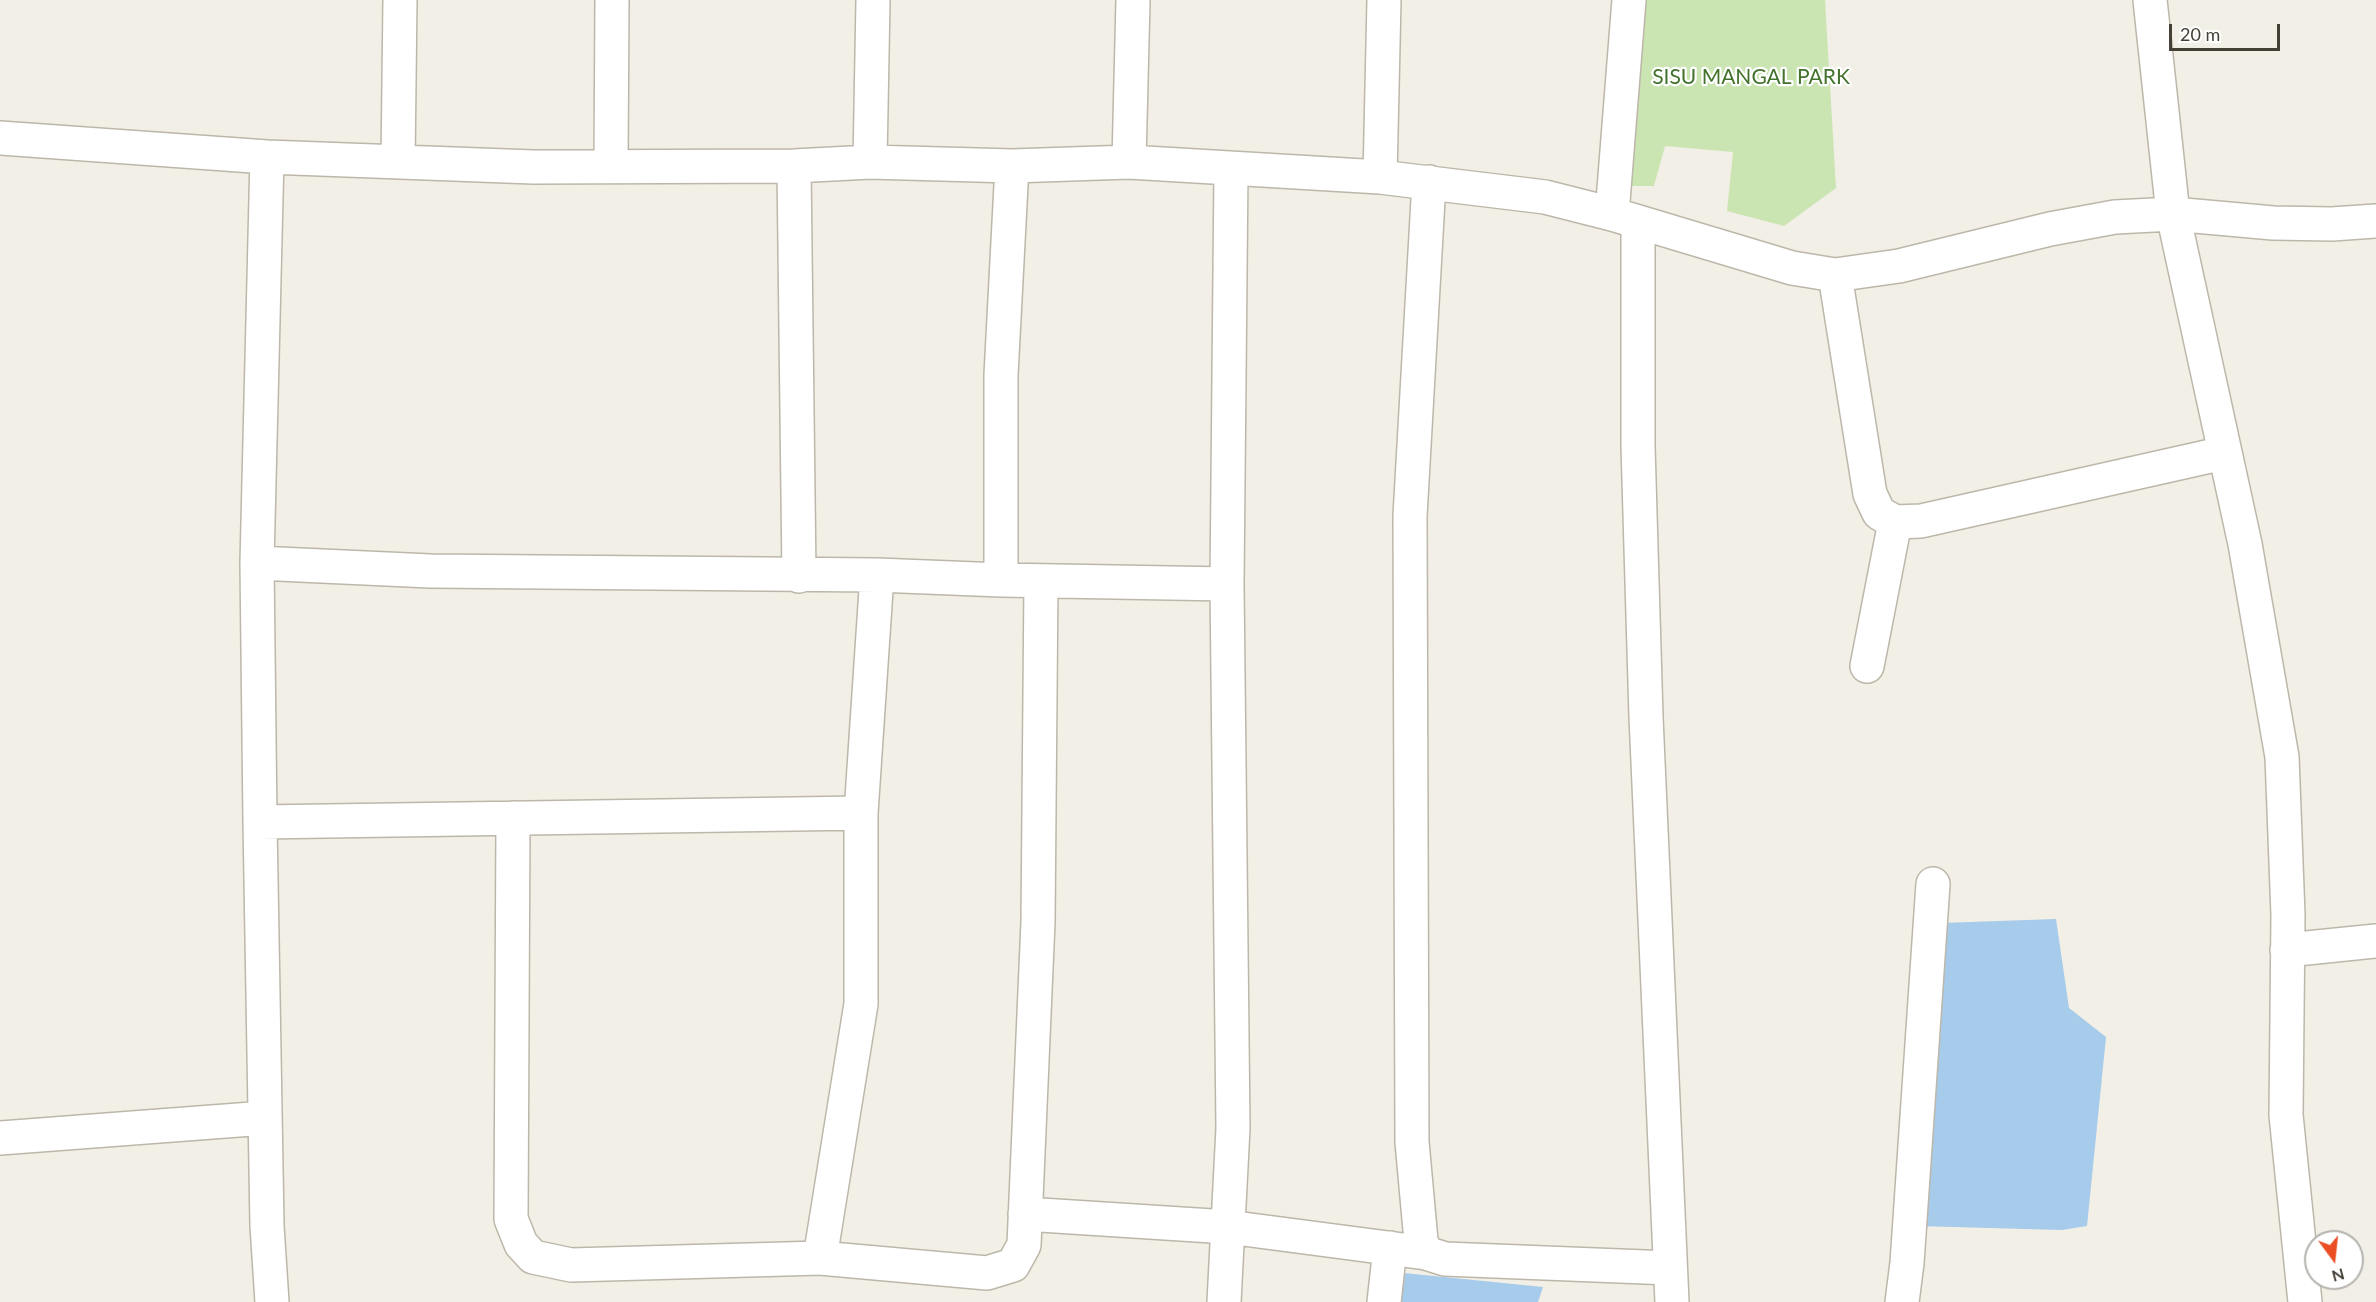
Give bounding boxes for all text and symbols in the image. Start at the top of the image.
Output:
scale bar [2172,12,2283,50]
text: 20 m [2180,23,2220,45]
park label: SISU MANGAL PARK [1652,64,1850,90]
north arrow [2304,1230,2364,1290]
text: N [2330,1265,2347,1287]

